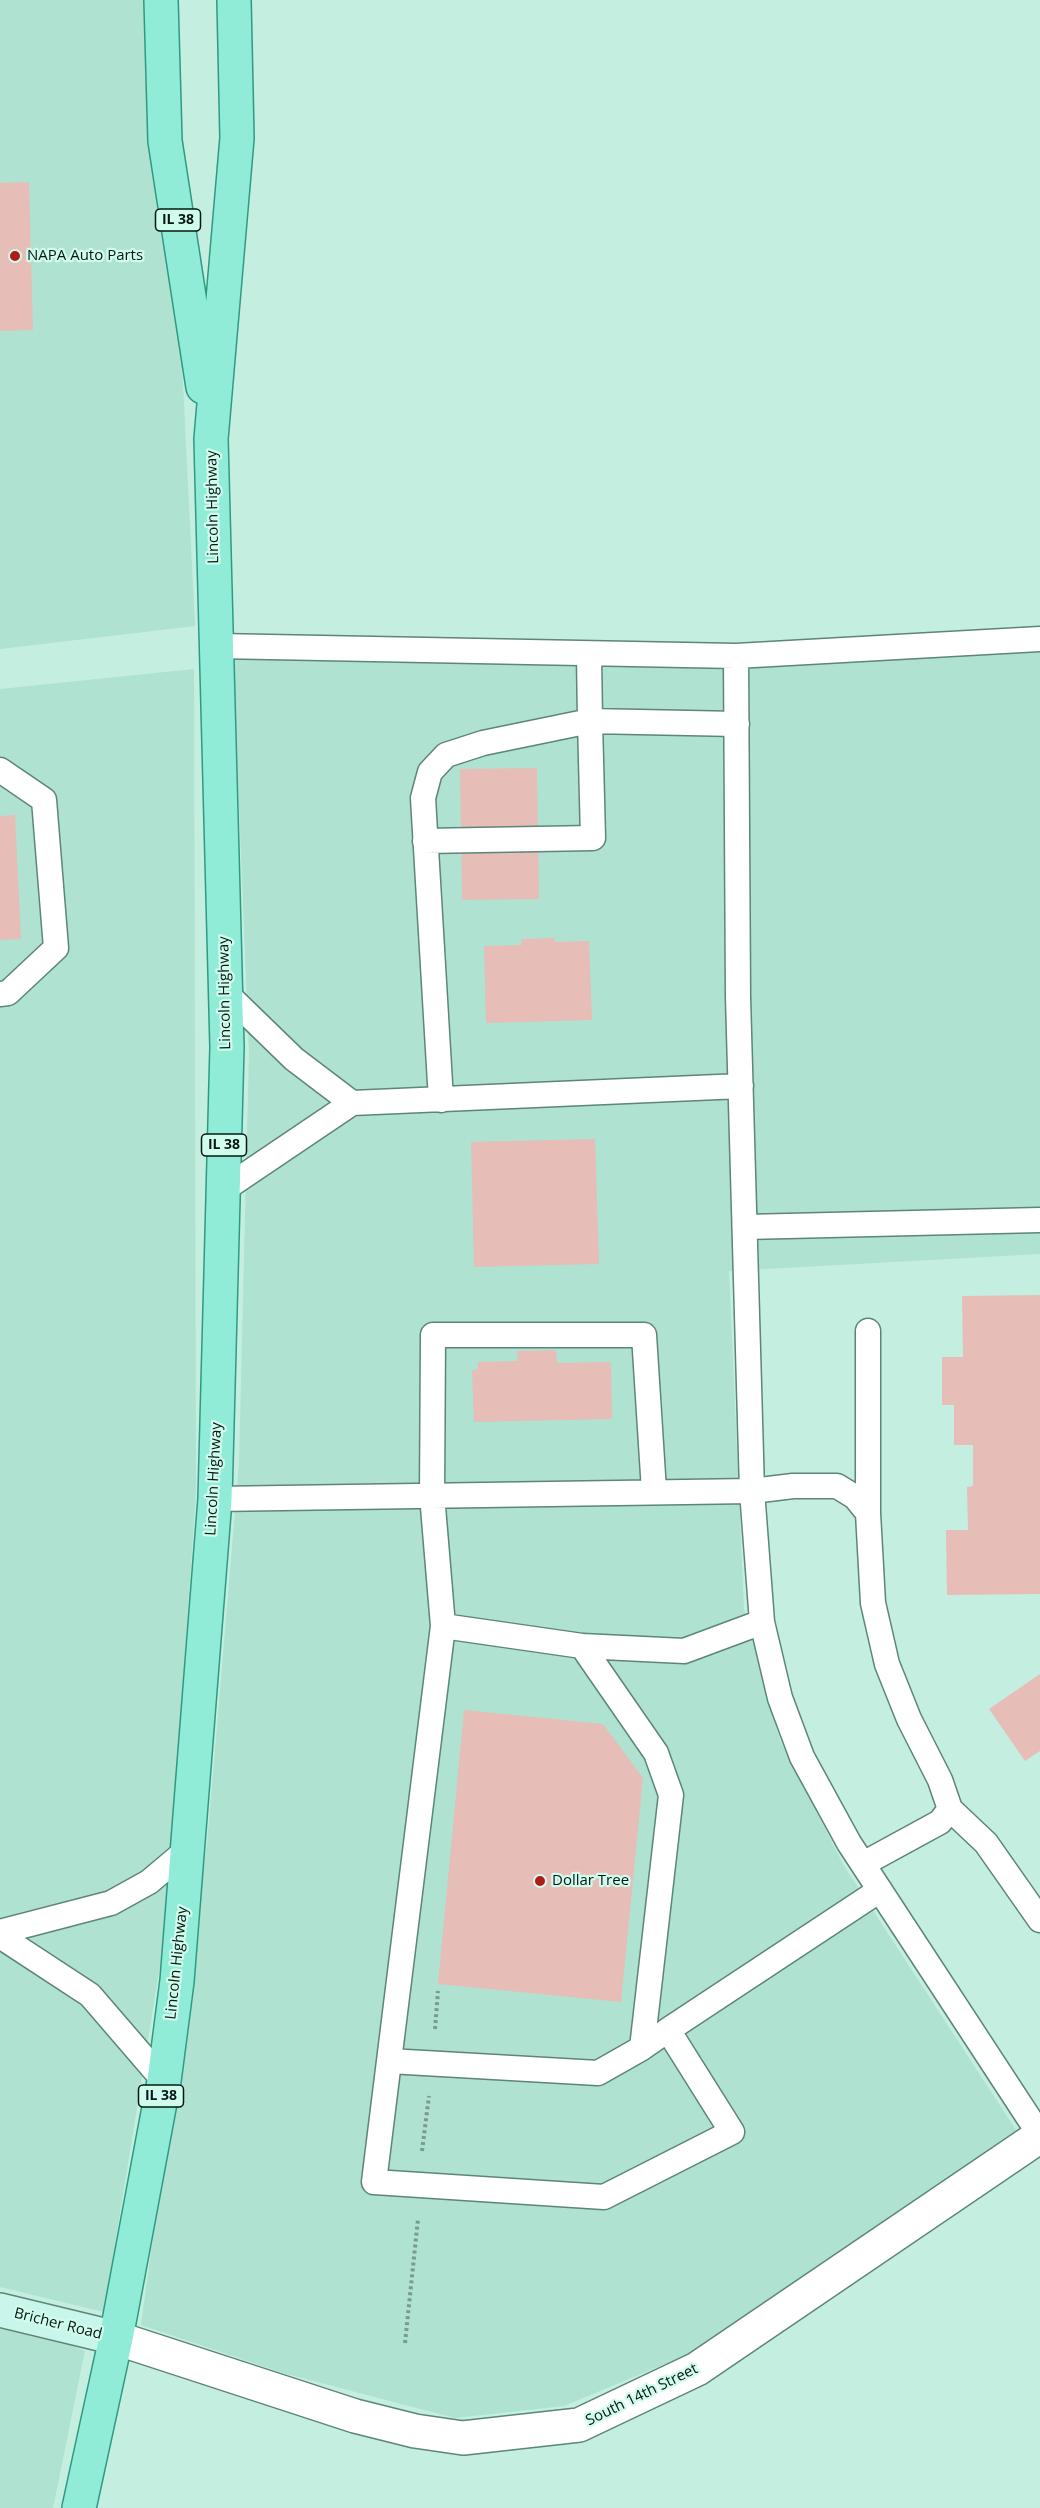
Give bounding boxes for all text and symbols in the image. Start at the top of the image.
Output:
road number: IL 38 [156,209,201,231]
place label: NAPA Auto Parts [27,247,143,265]
marker: NAPA Auto Parts [8,249,22,263]
street label: Lincoln Highway [203,450,223,564]
street label: Lincoln Highway [215,936,235,1050]
road number: IL 38 [202,1134,246,1156]
street label: Lincoln Highway [202,1422,226,1536]
place label: Dollar Tree [552,1872,629,1890]
marker: Dollar Tree [533,1874,547,1888]
street label: Lincoln Highway [162,1906,192,2020]
road number: IL 38 [138,2085,184,2107]
street label: Bricher Road [12,2304,104,2344]
street label: South 14th Street [583,2360,701,2430]

